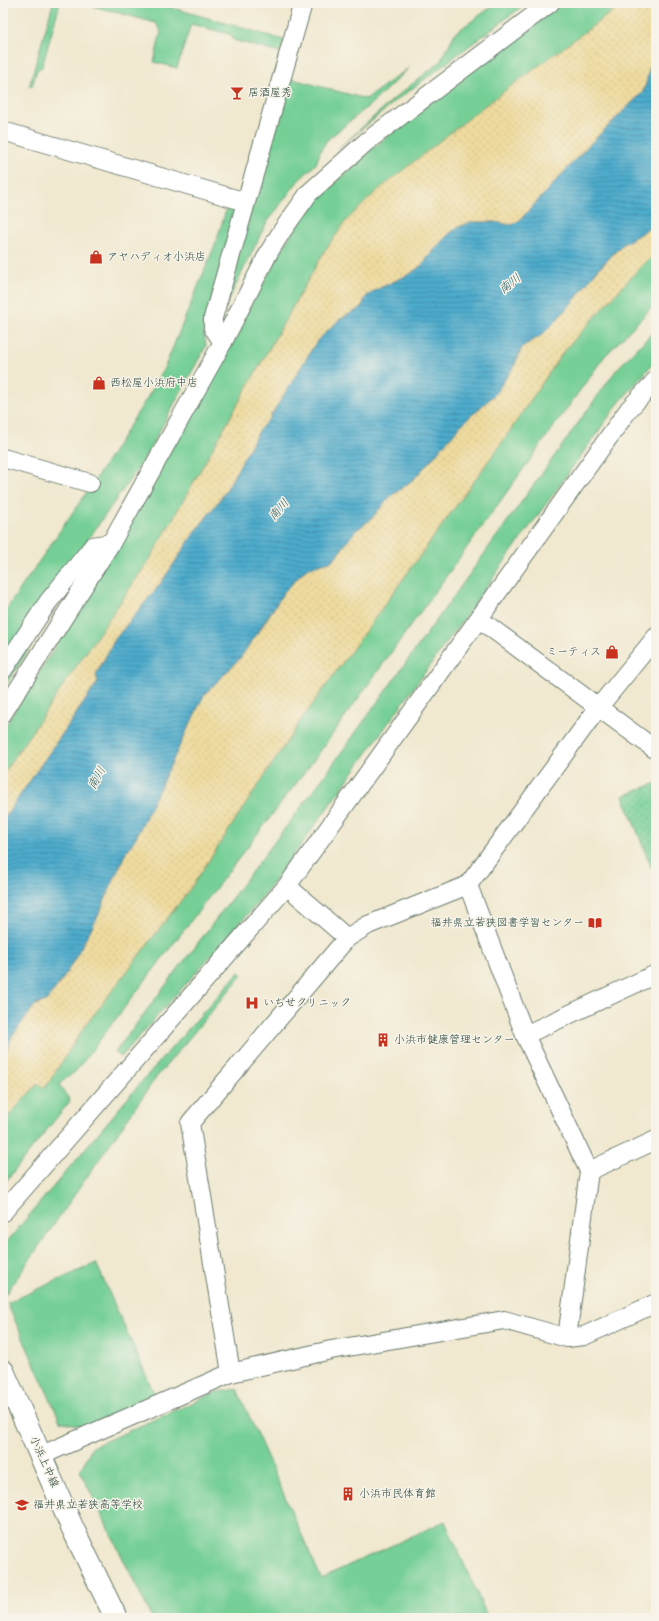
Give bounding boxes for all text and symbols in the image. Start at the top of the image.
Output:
place label: 居酒屋秀 [248,84,292,102]
bar icon: 居酒屋秀 [229,85,245,101]
place label: アヤハディオ小浜店 [107,248,206,266]
shop icon: アヤハディオ小浜店 [88,249,104,265]
water label: 南川 [495,269,525,299]
place label: 西松屋小浜府中店 [110,374,198,392]
shop icon: 西松屋小浜府中店 [91,375,107,391]
water label: 南川 [264,495,294,525]
place label: ミーティス [546,643,601,661]
shop icon: ミーティス [604,644,620,660]
water label: 南川 [83,763,111,793]
place label: 福井県立若狭図書学習センター [430,914,584,932]
library icon: 福井県立若狭図書学習センター [587,915,603,931]
place label: いちせクリニック [263,994,351,1012]
hospital icon: いちせクリニック [244,995,260,1011]
place label: 小浜市健康管理センター [394,1031,515,1049]
building icon: 小浜市健康管理センター [375,1032,391,1048]
street label: 小浜上中線 [25,1433,63,1491]
place label: 小浜市民体育館 [359,1485,436,1503]
building icon: 小浜市民体育館 [340,1486,356,1502]
place label: 福井県立若狭高等学校 [33,1496,143,1514]
school or university icon: 福井県立若狭高等学校 [14,1497,30,1513]

